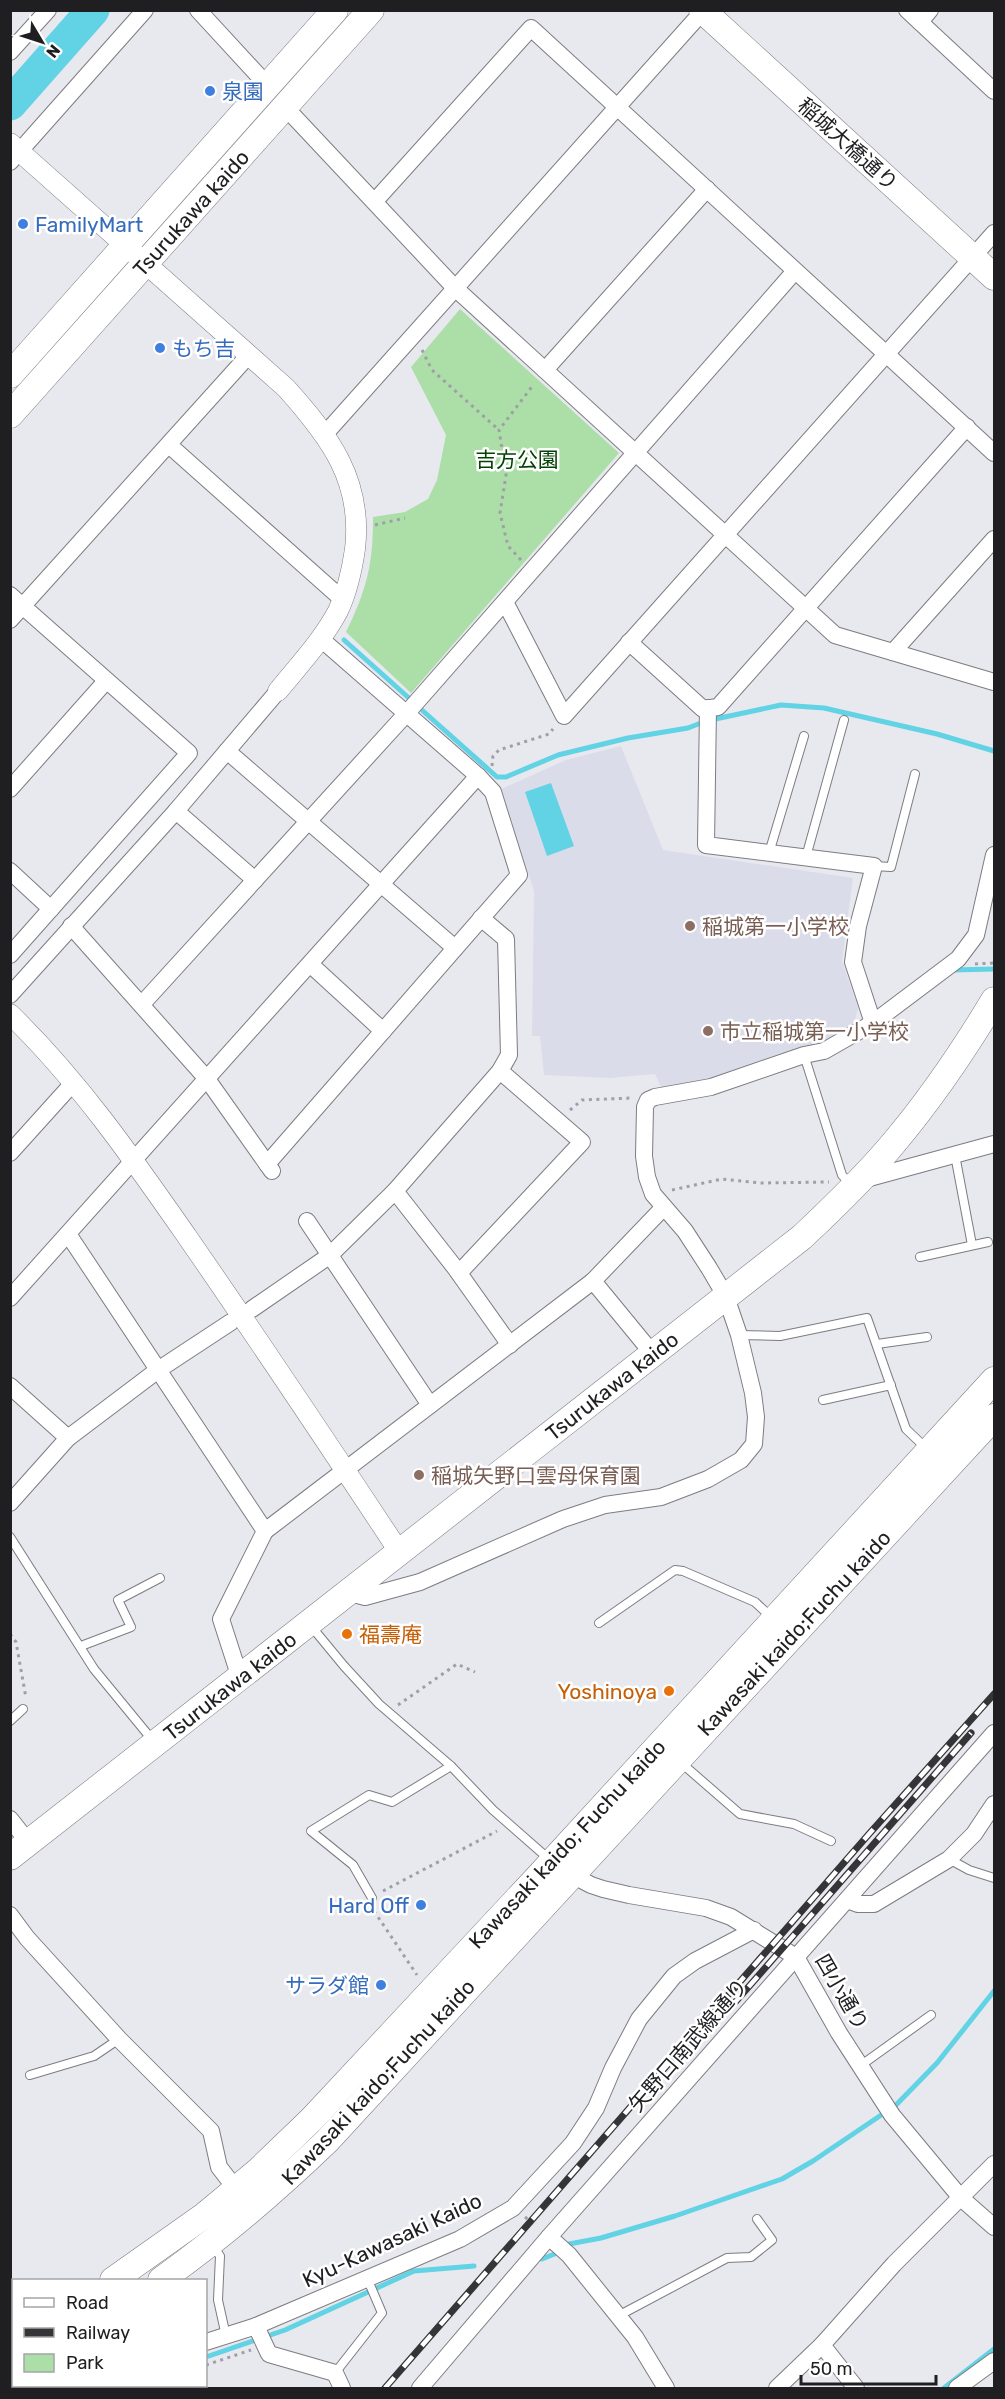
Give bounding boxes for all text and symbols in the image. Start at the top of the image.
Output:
north arrow [12,12,72,72]
text: N [42,41,64,62]
place label: 泉園 [222,79,264,104]
marker: 泉園 [203,84,217,98]
street label: 稲城大橋通り [793,93,903,195]
street label: Tsurukawa kaido [128,145,254,281]
place label: FamilyMart [35,212,143,237]
marker: FamilyMart [16,217,30,231]
place label: もち吉 [172,336,235,361]
marker: もち吉 [153,341,167,355]
park label: 吉方公園 [475,447,559,472]
place label: 稲城第一小学校 [702,914,849,939]
marker: 稲城第一小学校 [683,919,697,933]
place label: 市立稲城第一小学校 [720,1019,909,1044]
marker: 市立稲城第一小学校 [701,1024,715,1038]
street label: Tsurukawa kaido [541,1326,683,1446]
place label: 稲城矢野口雲母保育園 [431,1463,641,1488]
marker: 稲城矢野口雲母保育園 [412,1468,426,1482]
street label: Kawasaki kaido;Fuchu kaido [692,1525,896,1741]
place label: 福壽庵 [359,1622,422,1647]
street label: Tsurukawa kaido [159,1626,301,1746]
marker: 福壽庵 [340,1627,354,1641]
place label: Yoshinoya [557,1679,657,1704]
marker: Yoshinoya [662,1684,676,1698]
street label: Kawasaki kaido; Fuchu kaido [463,1734,671,1954]
place label: Hard Off [328,1893,409,1918]
marker: Hard Off [414,1898,428,1912]
street label: 四小通り [810,1949,874,2035]
place label: サラダ館 [285,1973,369,1998]
street label: 矢野口南武線通り [623,1973,753,2117]
street label: Kawasaki kaido;Fuchu kaido [276,1974,480,2190]
marker: サラダ館 [374,1978,388,1992]
street label: Kyu-Kawasaki Kaido [298,2187,486,2293]
legend [12,2279,207,2387]
text: Road [66,2292,109,2314]
text: Railway [66,2322,130,2344]
scale bar [801,2348,936,2386]
text: Park [66,2352,104,2374]
text: 50 m [810,2358,853,2380]

